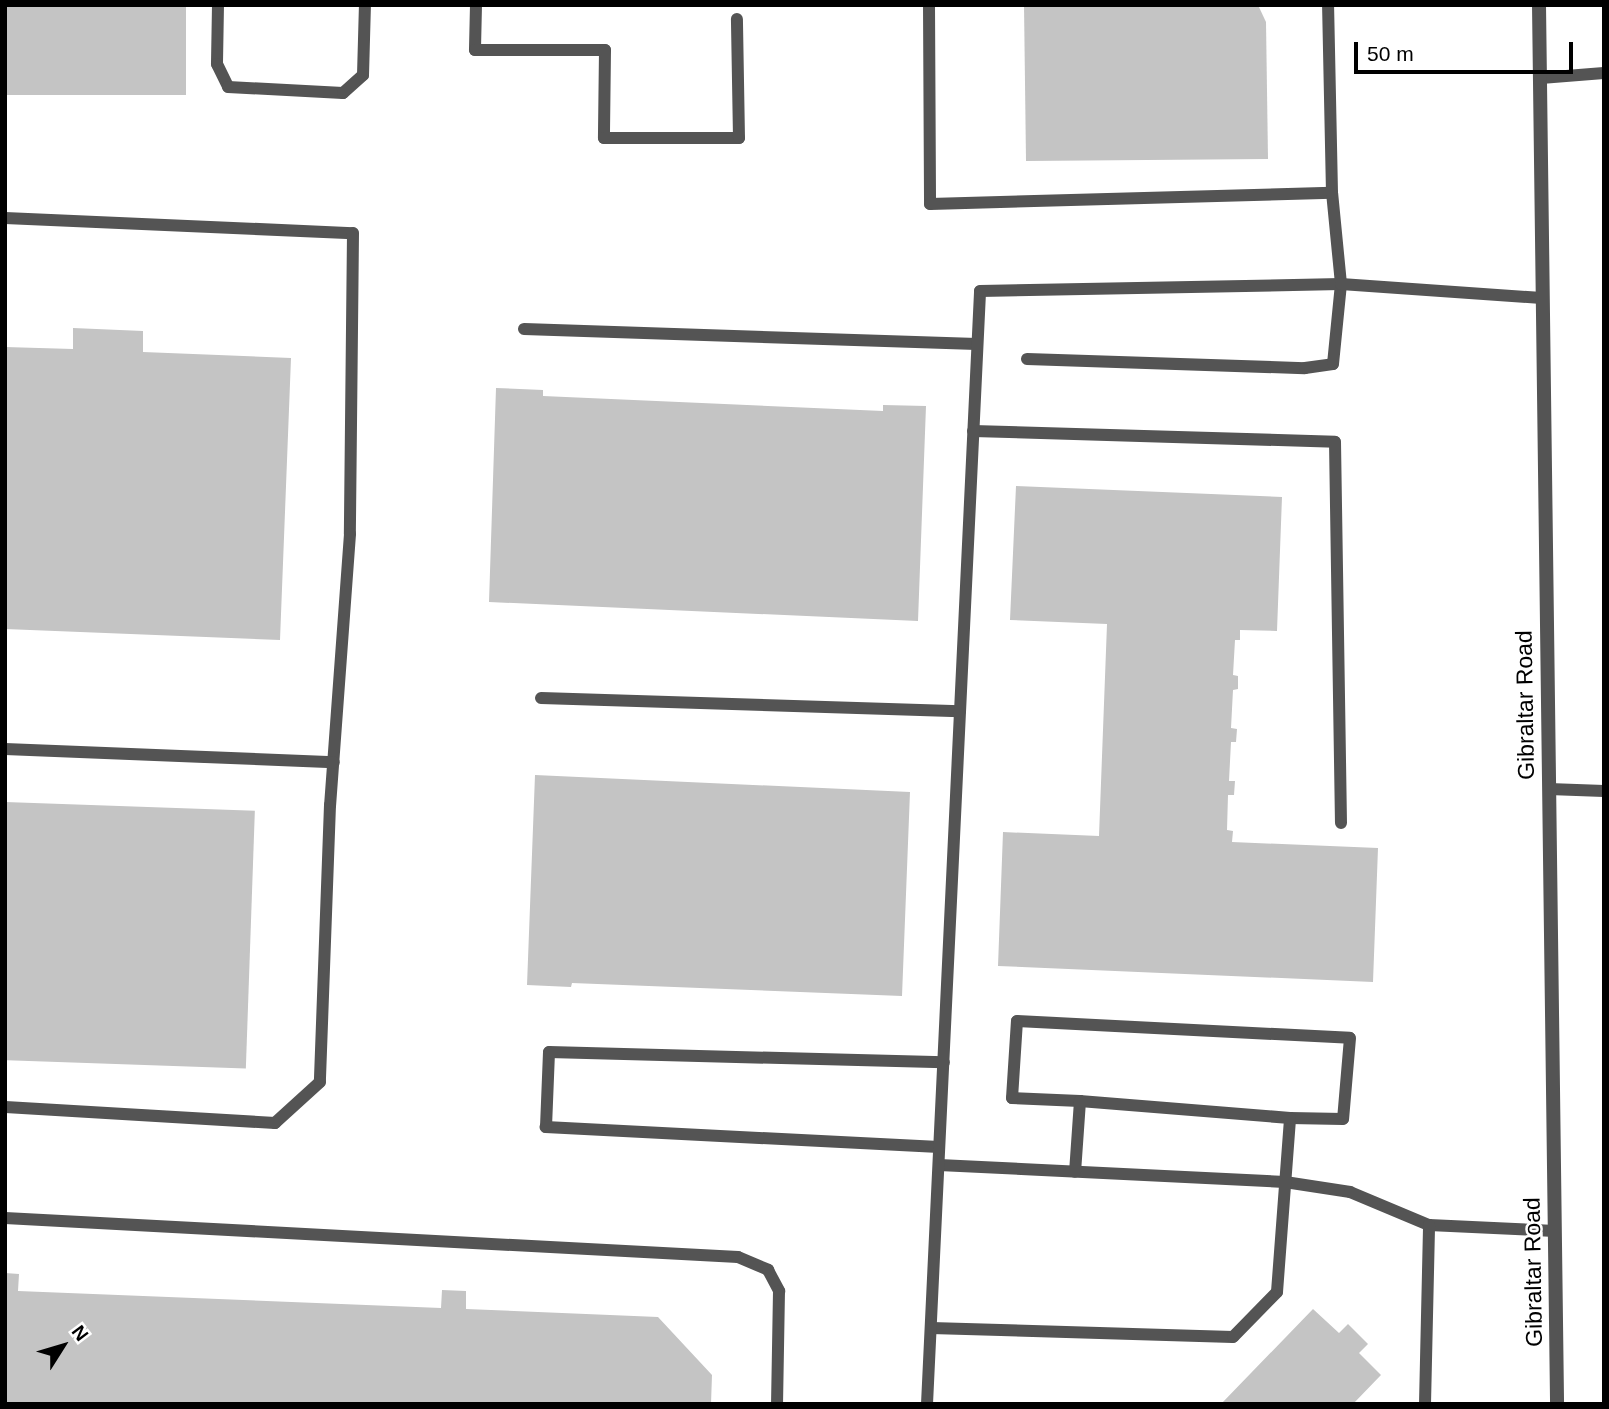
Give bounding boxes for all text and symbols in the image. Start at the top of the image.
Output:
scale bar [1357,28,1576,72]
text: 50 m [1367,42,1414,65]
street label: Gibraltar Road [1510,630,1540,780]
street label: Gibraltar Road [1518,1197,1548,1347]
north arrow [28,1311,98,1381]
text: N [68,1321,93,1345]

